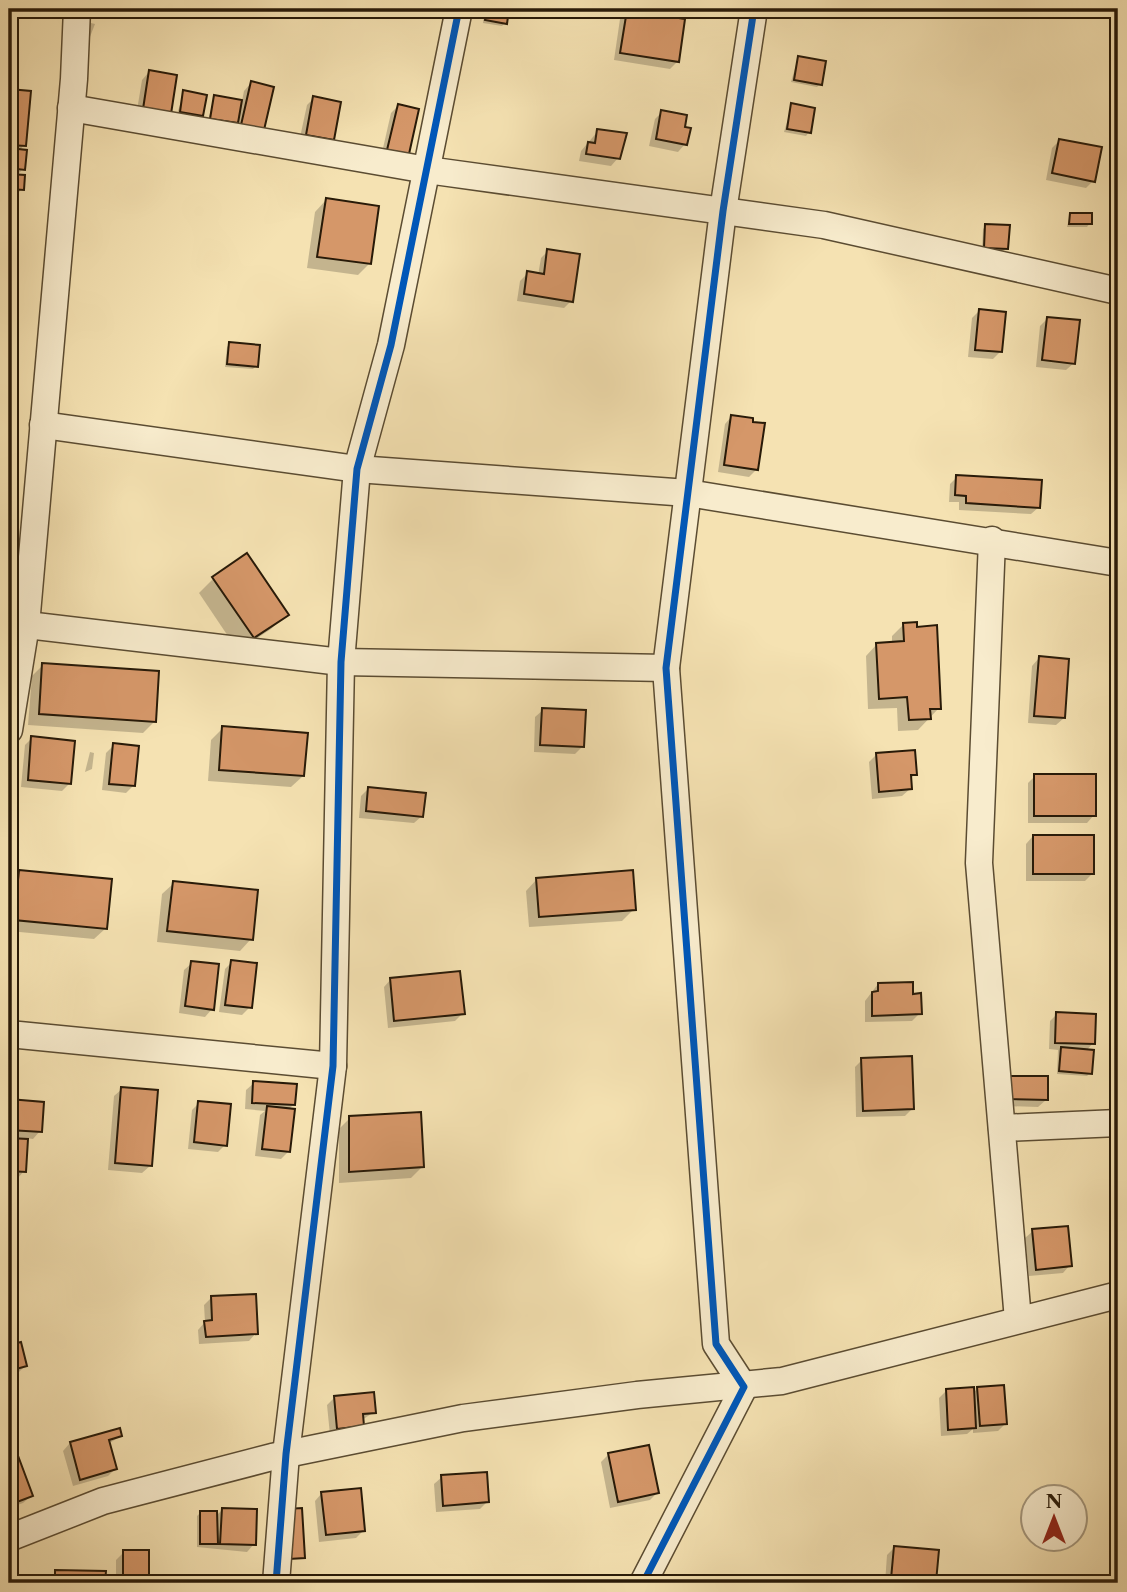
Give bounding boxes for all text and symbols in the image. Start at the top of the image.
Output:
north arrow [1018,1484,1088,1554]
text: N [1046,1490,1062,1513]

